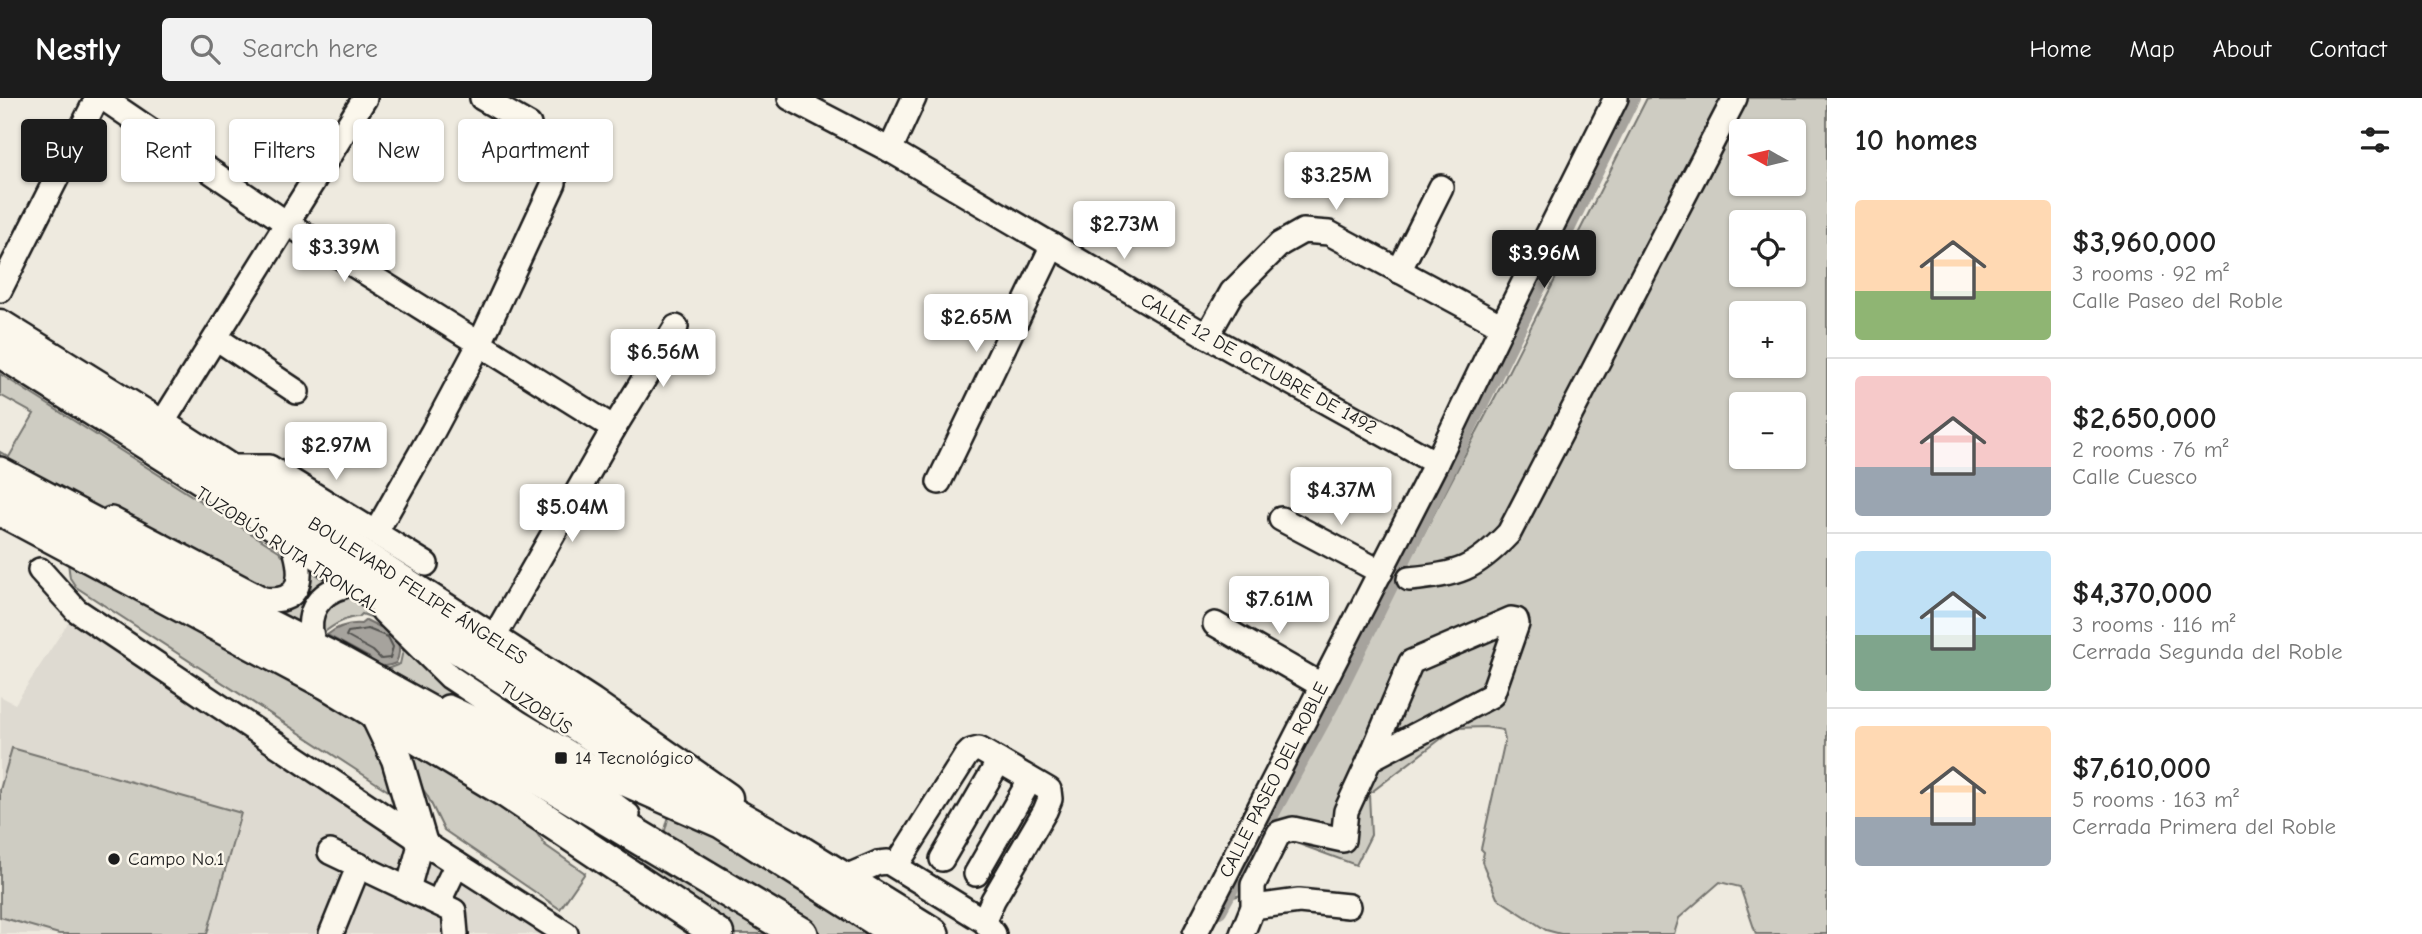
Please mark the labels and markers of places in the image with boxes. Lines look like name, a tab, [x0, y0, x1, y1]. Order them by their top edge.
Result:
pin: $3.25M	[1279, 152, 1393, 212]
pin: $2.73M	[1067, 202, 1181, 261]
pin: $3.39M	[287, 225, 401, 284]
pin: $3.96M	[1487, 230, 1601, 290]
pin: $2.65M	[919, 294, 1033, 354]
pin: $6.56M	[606, 330, 720, 389]
pin: $2.97M	[279, 422, 393, 482]
pin: $4.37M	[1284, 468, 1398, 527]
pin: $5.04M	[515, 484, 629, 544]
pin: $7.61M	[1222, 576, 1336, 636]
place label: 14 Tecnológico	[575, 747, 693, 769]
marker: 14 Tecnológico	[553, 750, 569, 766]
place label: Campo No.1	[128, 848, 224, 870]
marker: Campo No.1	[106, 851, 122, 867]

